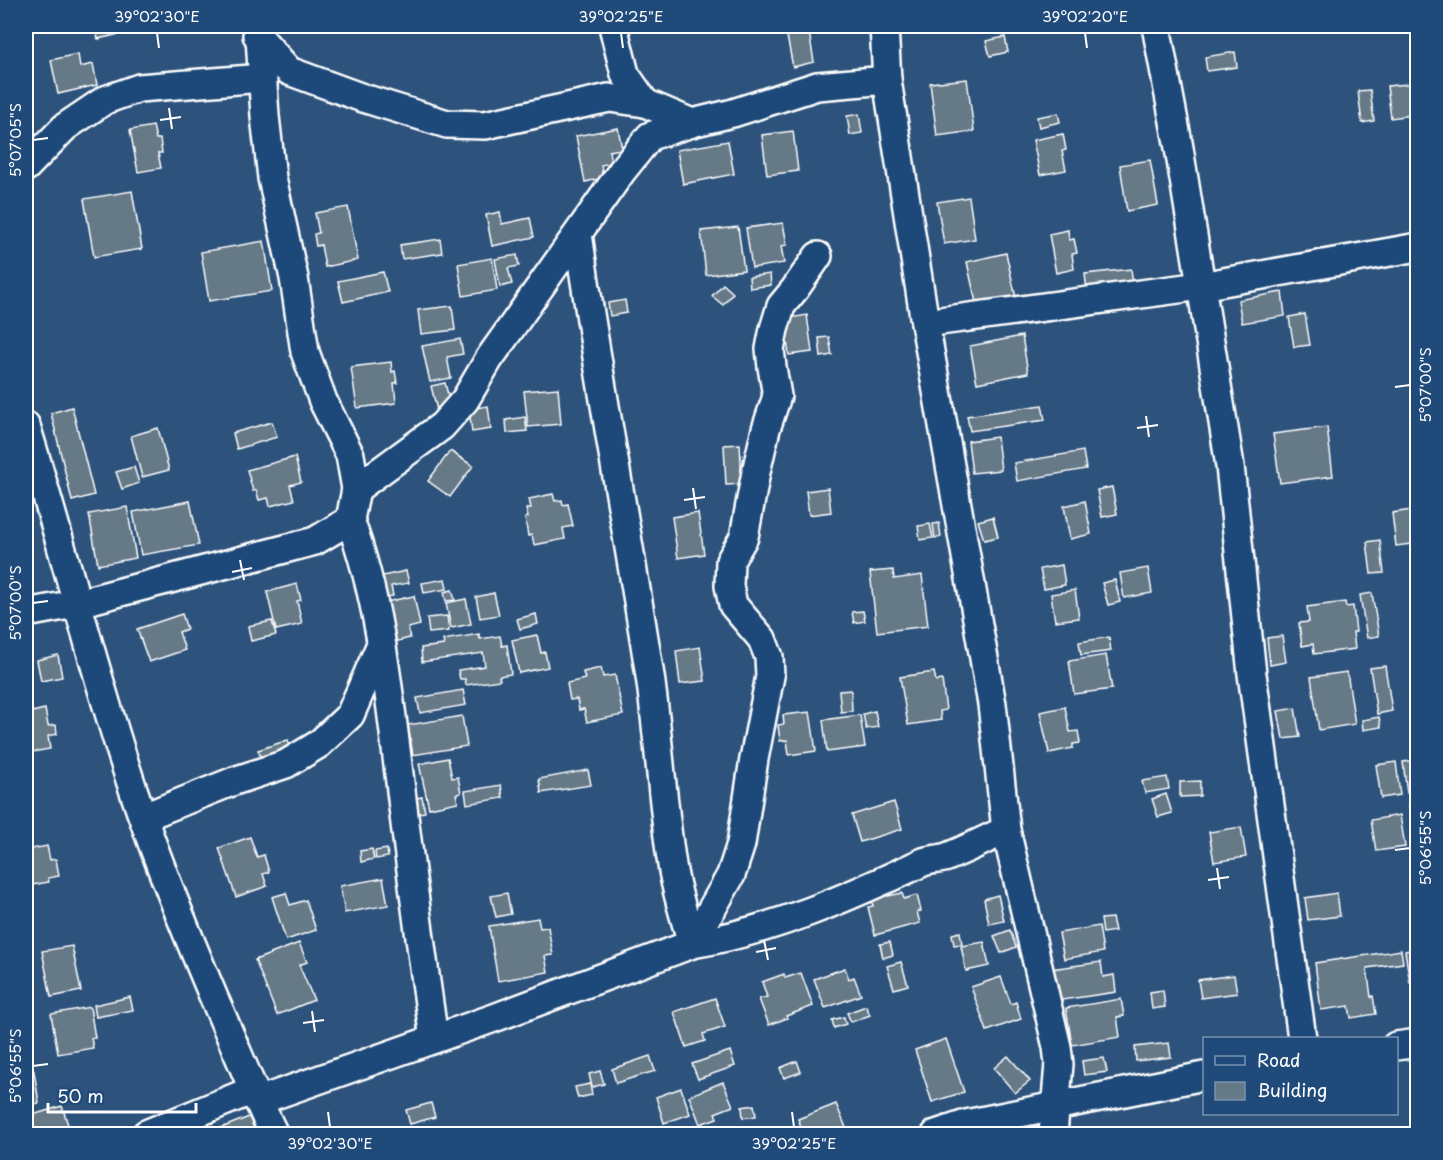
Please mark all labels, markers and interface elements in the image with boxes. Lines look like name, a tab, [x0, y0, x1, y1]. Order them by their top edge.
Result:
text: 39°02'30"E	[114, 4, 200, 27]
text: 39°02'25"E	[579, 4, 663, 27]
text: 39°02'20"E	[1042, 4, 1128, 27]
text: 5°07'05"S	[3, 103, 26, 177]
text: 5°07'00"S	[1413, 347, 1436, 423]
text: 5°07'00"S	[3, 565, 26, 641]
text: 5°06'55"S	[1413, 810, 1436, 886]
text: 5°06'55"S	[3, 1028, 26, 1104]
legend	[1203, 1037, 1398, 1115]
text: Road	[1257, 1046, 1301, 1073]
scale bar	[48, 1076, 196, 1114]
text: Building	[1257, 1076, 1327, 1103]
text: 50 m	[57, 1082, 104, 1109]
text: 39°02'30"E	[287, 1131, 373, 1154]
text: 39°02'25"E	[752, 1131, 836, 1154]

